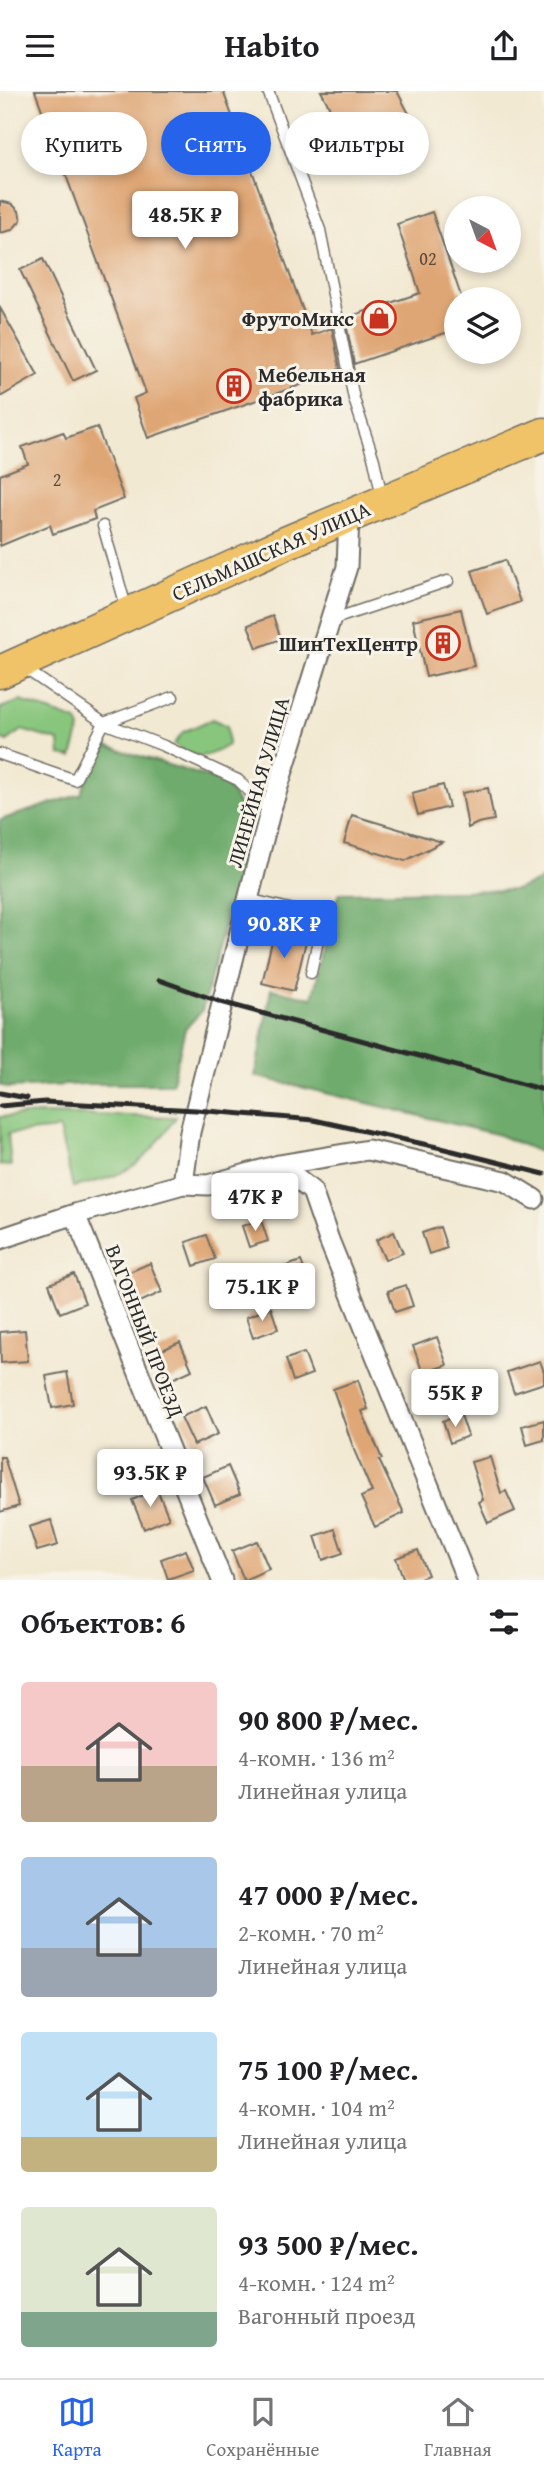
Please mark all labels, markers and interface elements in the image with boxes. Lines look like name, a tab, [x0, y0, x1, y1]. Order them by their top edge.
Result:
text: Habito	[224, 22, 320, 69]
icon: menu	[21, 27, 59, 65]
icon: share	[485, 27, 523, 65]
chip: Купить	[21, 112, 147, 175]
chip: Снять	[161, 112, 271, 175]
chip: Фильтры	[285, 112, 429, 175]
pin: 48.5K ₽	[120, 191, 250, 251]
north arrow	[444, 196, 522, 273]
map controls	[444, 196, 521, 364]
text: 48.5K ₽	[148, 197, 222, 230]
house number: 02	[419, 245, 437, 272]
button: layers	[444, 287, 521, 364]
shop icon: ФрутоМикс	[360, 299, 398, 337]
place label: ФрутоМикс	[242, 303, 354, 334]
place label: Мебельная фабрика	[258, 359, 366, 414]
building icon: Мебельная фабрика	[215, 367, 253, 405]
house number: 2	[53, 466, 61, 493]
street label: СЕЛЬМАШСКАЯ УЛИЦА	[167, 493, 375, 609]
building icon: ШинТехЦентр	[424, 624, 462, 662]
place label: ШинТехЦентр	[279, 628, 418, 659]
street label: ЛИНЕЙНАЯ УЛИЦА	[219, 693, 297, 871]
pin: 90.8K ₽	[219, 901, 349, 960]
text: 90.8K ₽	[247, 906, 321, 939]
pin: 47K ₽	[206, 1173, 304, 1233]
text: 47K ₽	[227, 1179, 283, 1212]
street label: ВАГОННЫЙ ПРОЕЗД	[98, 1240, 192, 1422]
pin: 75.1K ₽	[197, 1263, 327, 1323]
text: 75.1K ₽	[225, 1269, 299, 1302]
pin: 55K ₽	[406, 1369, 504, 1429]
text: 55K ₽	[427, 1375, 483, 1408]
pin: 93.5K ₽	[85, 1449, 215, 1509]
text: 93.5K ₽	[113, 1455, 187, 1488]
text: Объектов: 6	[21, 1600, 185, 1644]
icon: filters	[485, 1603, 523, 1641]
text: 90 800 ₽/мес.	[238, 1697, 419, 1741]
icon: home	[77, 1710, 161, 1794]
text: 4-комн. · 136 m²	[238, 1741, 395, 1774]
text: Линейная улица	[238, 1774, 407, 1807]
text: 47 000 ₽/мес.	[238, 1872, 419, 1916]
icon: home	[77, 1885, 161, 1969]
text: 2-комн. · 70 m²	[238, 1916, 384, 1949]
text: Линейная улица	[238, 1949, 407, 1982]
text: 75 100 ₽/мес.	[238, 2047, 419, 2091]
icon: home	[77, 2060, 161, 2144]
text: 4-комн. · 104 m²	[238, 2091, 395, 2124]
text: Линейная улица	[238, 2124, 407, 2157]
text: 93 500 ₽/мес.	[238, 2222, 419, 2266]
icon: home	[77, 2235, 161, 2319]
text: 4-комн. · 124 m²	[238, 2266, 395, 2299]
text: Вагонный проезд	[238, 2299, 415, 2332]
tab: Карта	[52, 2393, 102, 2463]
tab: Сохранённые	[206, 2393, 319, 2463]
tab: Главная	[424, 2393, 492, 2463]

